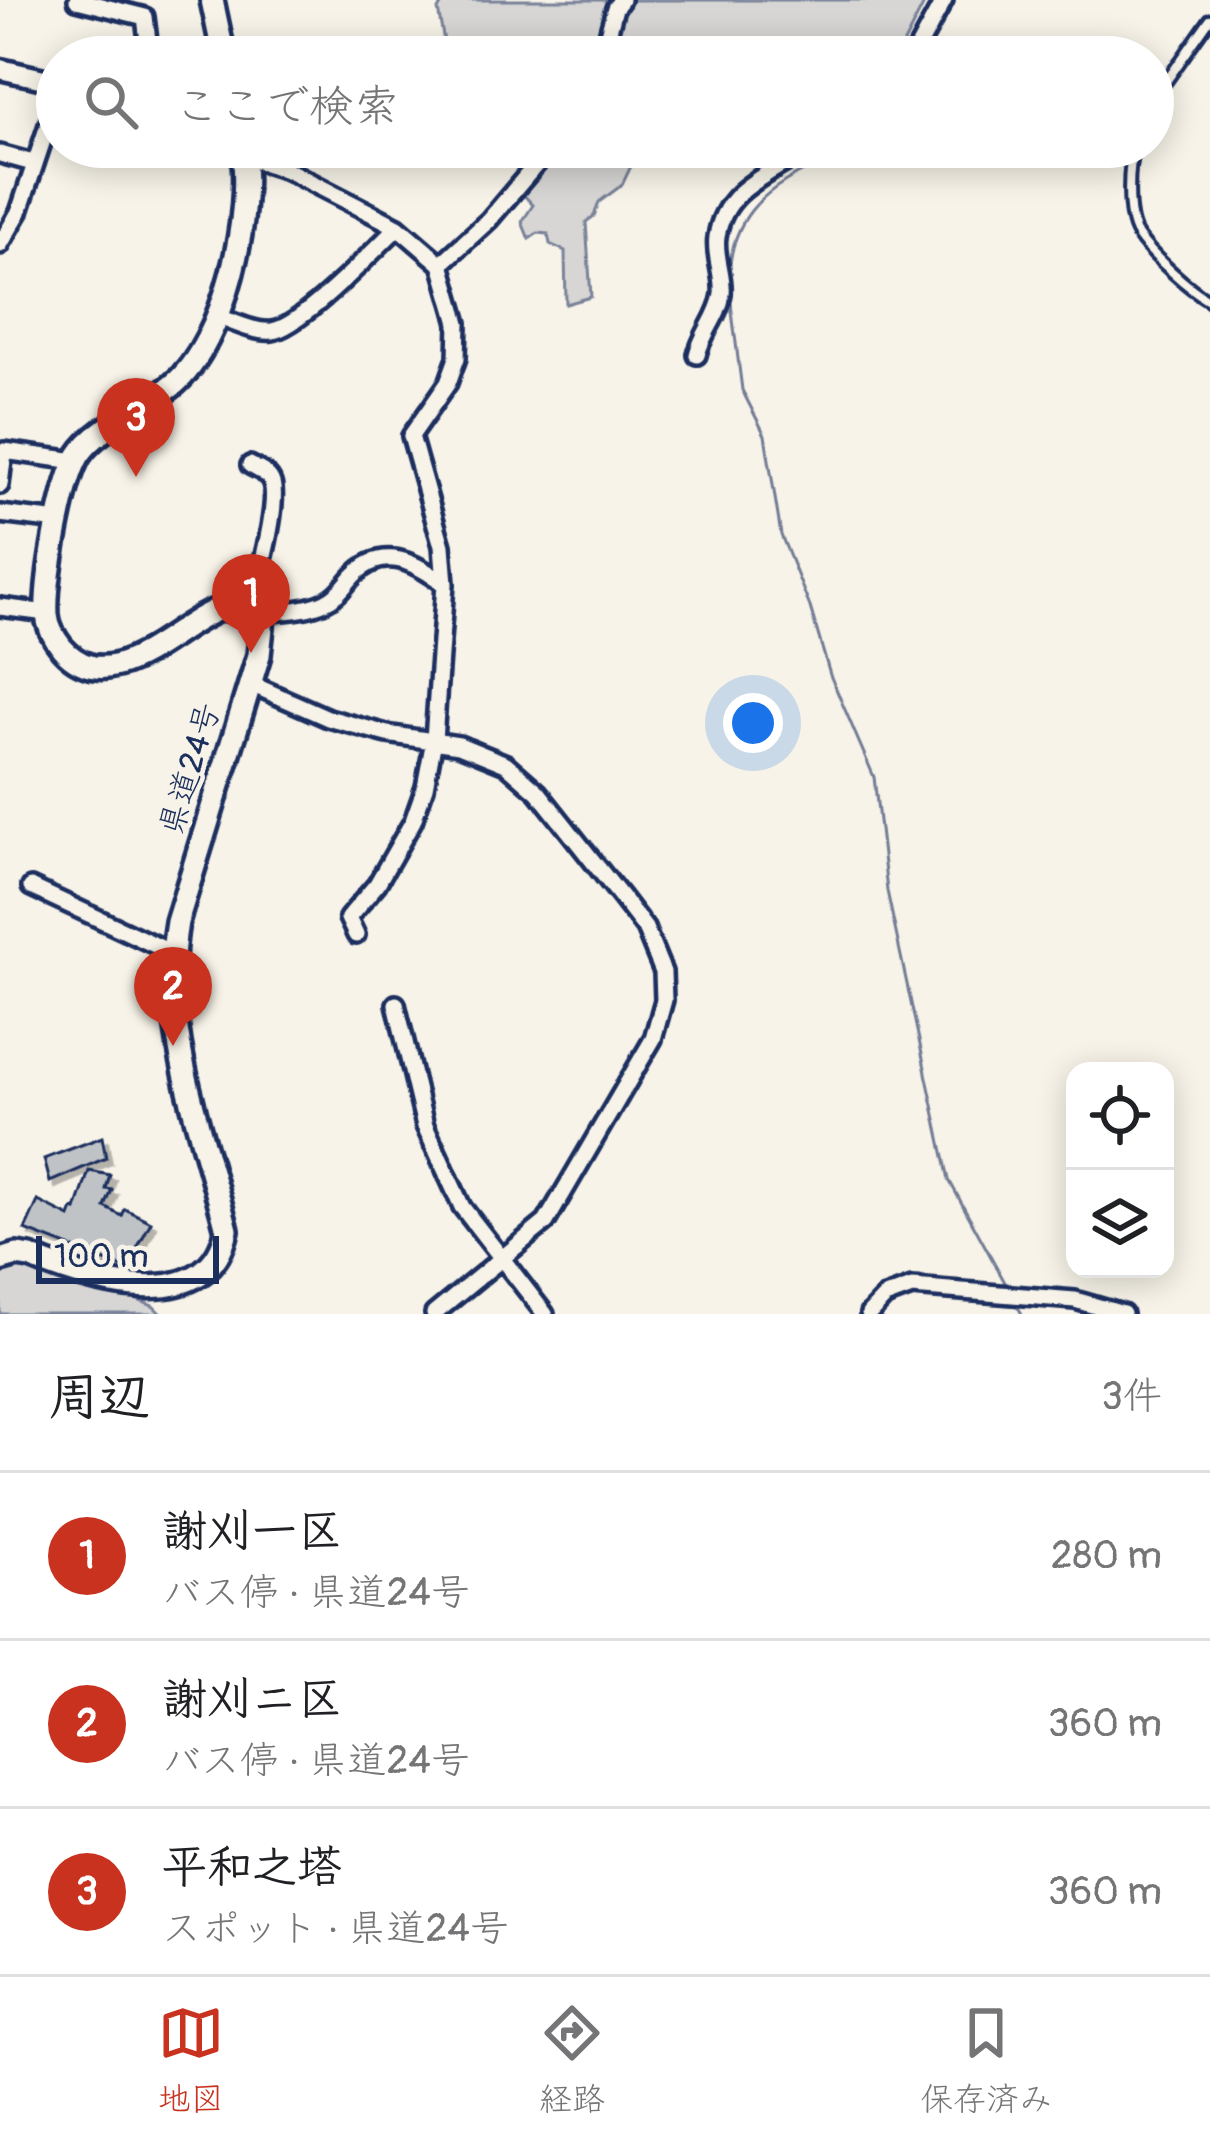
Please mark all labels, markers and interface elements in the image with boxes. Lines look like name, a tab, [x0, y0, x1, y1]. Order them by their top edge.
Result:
search box	[36, 36, 1174, 168]
icon: search	[78, 69, 144, 135]
text: ここで検索	[174, 79, 399, 135]
pin: 3	[97, 378, 175, 477]
pin: 1	[212, 554, 290, 653]
your location	[723, 693, 783, 753]
street label: 県道24号	[150, 698, 230, 840]
pin: 2	[134, 947, 212, 1046]
map controls	[1066, 1062, 1174, 1278]
button: locate	[1066, 1062, 1174, 1170]
button: layers	[1066, 1170, 1174, 1278]
scale bar	[36, 1230, 219, 1283]
text: 100 m	[54, 1236, 148, 1277]
text: 周辺	[48, 1366, 150, 1430]
text: 3件	[1101, 1372, 1162, 1421]
text: 謝刈一区	[162, 1504, 342, 1560]
text: 1	[79, 1531, 95, 1580]
text: 280 m	[1051, 1531, 1162, 1580]
text: バス停 · 県道24号	[162, 1568, 470, 1617]
text: 謝刈ニ区	[162, 1672, 342, 1728]
text: 2	[76, 1699, 98, 1748]
text: 360 m	[1048, 1699, 1162, 1748]
text: バス停 · 県道24号	[162, 1736, 470, 1785]
text: 平和之塔	[162, 1840, 342, 1896]
text: 3	[76, 1867, 98, 1916]
text: 360 m	[1048, 1867, 1162, 1916]
text: スポット · 県道24号	[162, 1904, 509, 1953]
tab: 地図	[158, 2000, 224, 2120]
tab: 経路	[539, 2000, 605, 2120]
tab: 保存済み	[920, 2000, 1052, 2120]

